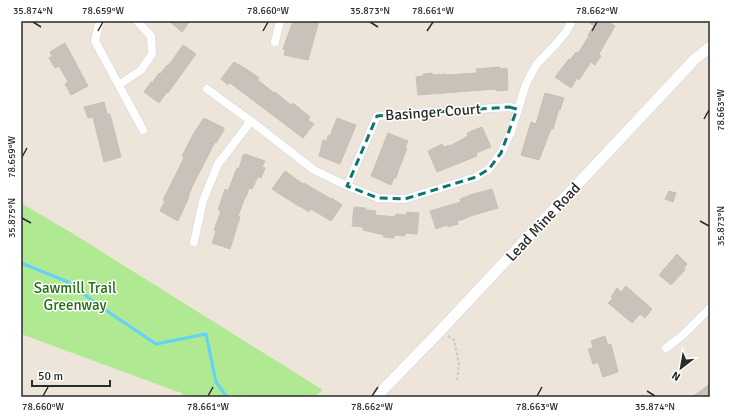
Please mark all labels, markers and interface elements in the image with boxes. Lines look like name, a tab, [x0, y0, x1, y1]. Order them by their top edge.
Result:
text: 35.874°N	[13, 5, 53, 17]
text: 78.659°W	[82, 5, 124, 17]
text: 78.660°W	[247, 5, 289, 17]
text: 35.873°N	[350, 5, 390, 17]
text: 78.661°W	[412, 5, 454, 17]
text: 78.662°W	[576, 5, 618, 17]
text: 78.663°W	[715, 89, 727, 131]
street label: Basinger Court	[385, 100, 481, 124]
text: 78.659°W	[6, 136, 18, 178]
street label: Lead Mine Road	[502, 179, 584, 265]
text: 35.875°N	[6, 198, 18, 238]
text: 35.873°N	[715, 206, 727, 246]
park label: Sawmill Trail Greenway	[34, 279, 116, 314]
north arrow	[661, 348, 701, 388]
scale bar	[32, 362, 110, 388]
text: 50 m	[38, 369, 63, 384]
text: N	[669, 369, 683, 384]
text: 78.660°W	[22, 401, 64, 413]
text: 78.661°W	[187, 401, 229, 413]
text: 78.662°W	[351, 401, 393, 413]
text: 78.663°W	[516, 401, 558, 413]
text: 35.874°N	[635, 401, 675, 413]

